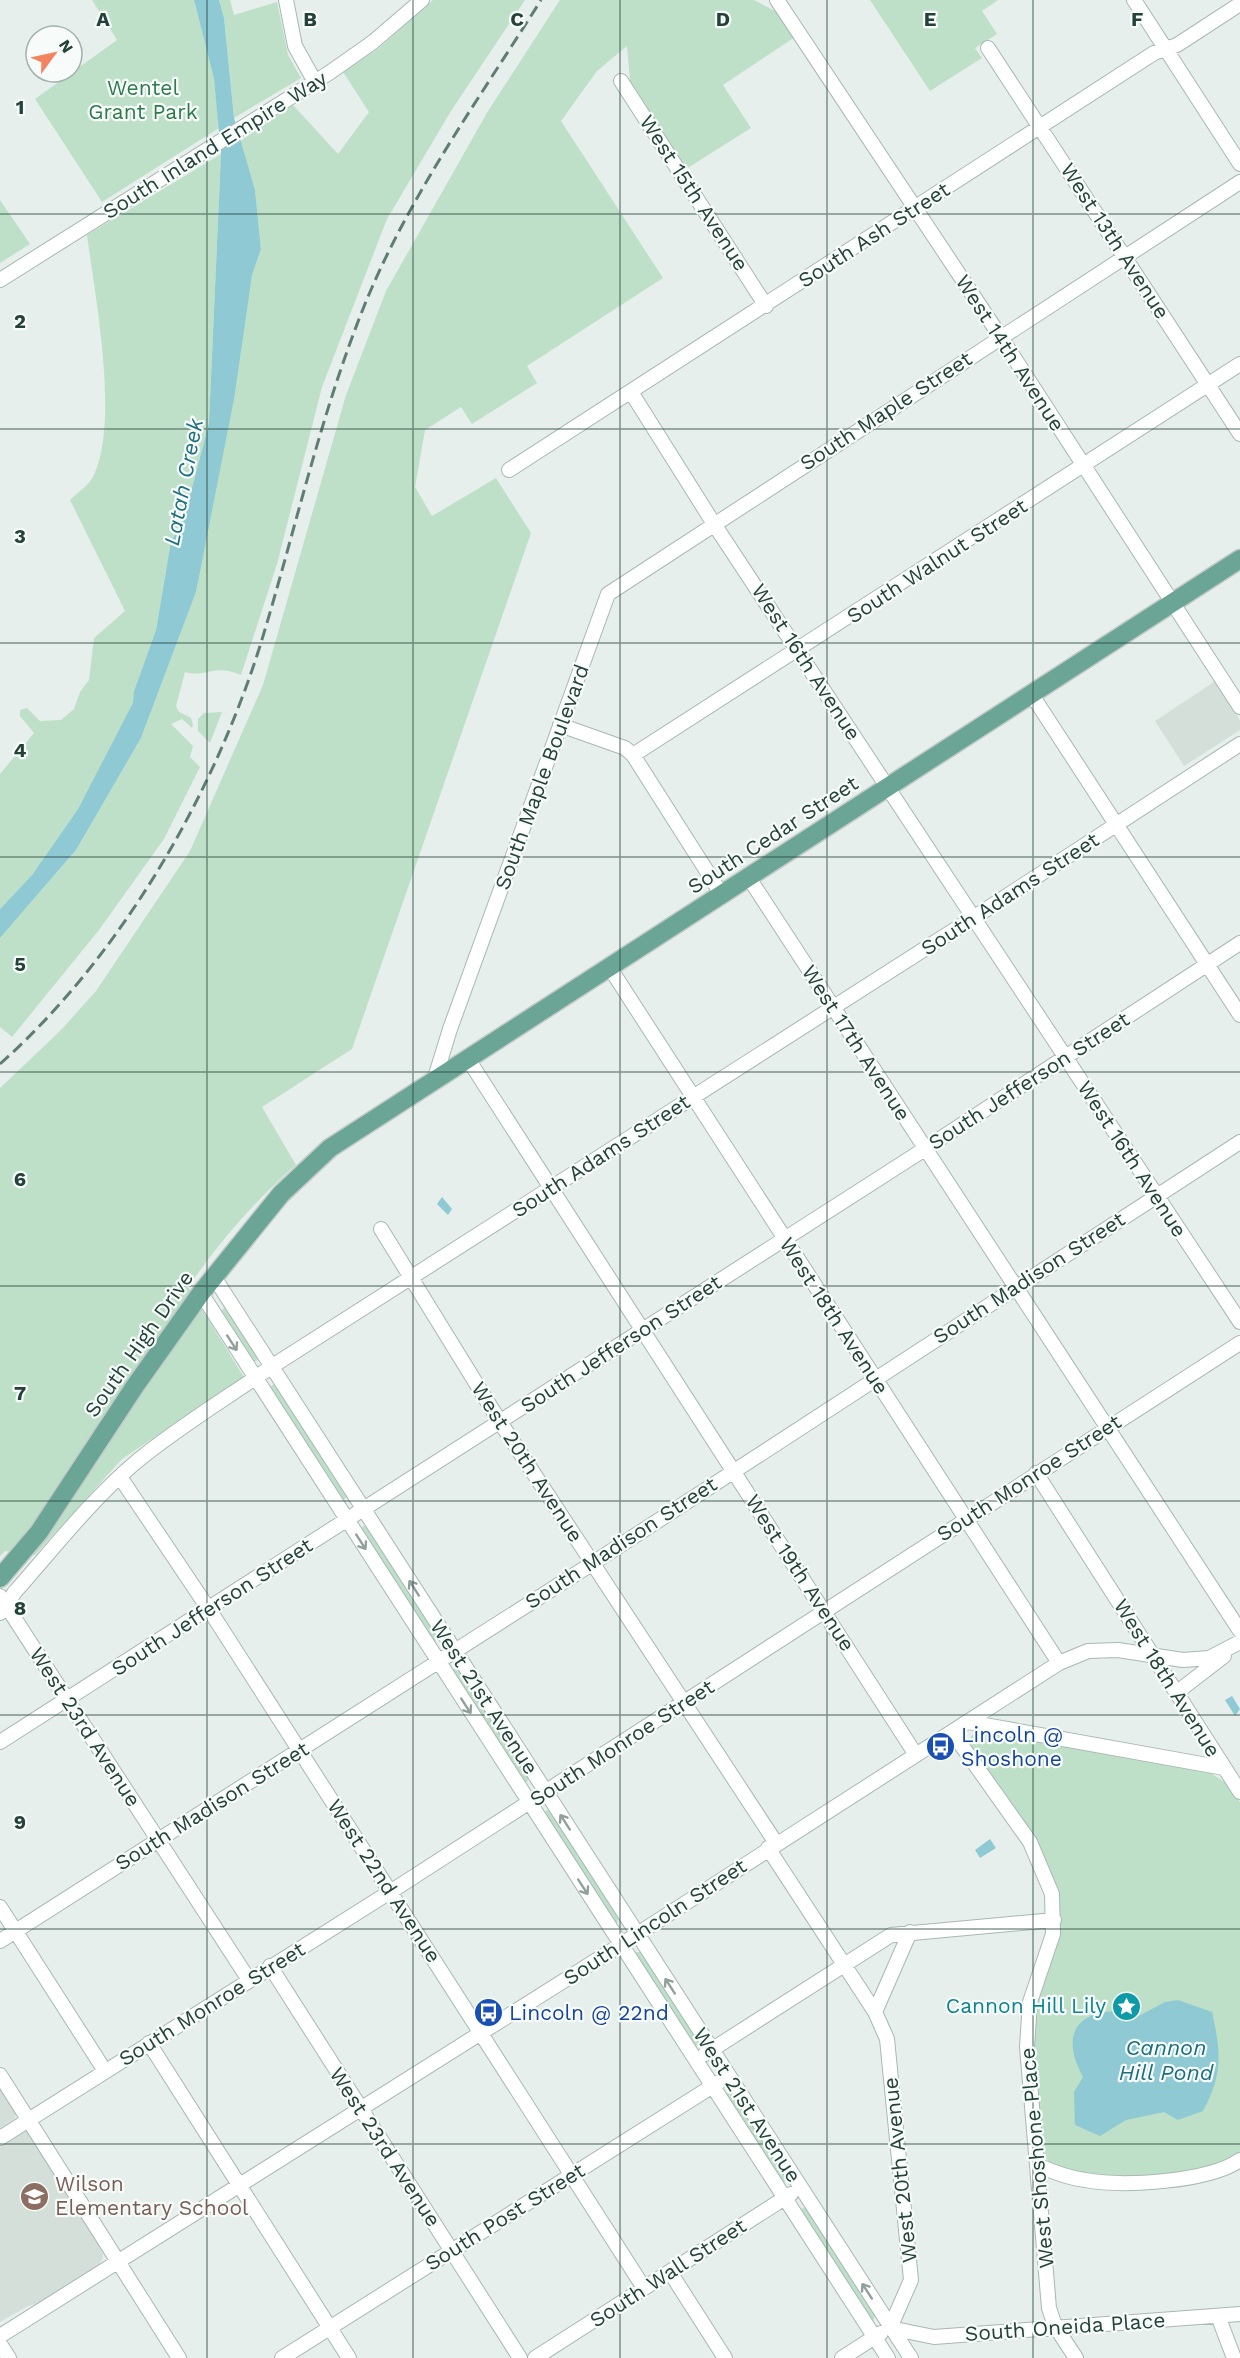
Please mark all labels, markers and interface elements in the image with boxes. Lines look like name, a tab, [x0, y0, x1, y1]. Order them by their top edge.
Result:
text: A	[96, 7, 110, 31]
text: B	[303, 7, 317, 31]
text: C	[510, 7, 524, 31]
text: D	[716, 7, 730, 31]
text: E	[924, 7, 936, 31]
text: F	[1131, 7, 1143, 31]
north arrow	[24, 24, 84, 84]
text: N	[55, 36, 77, 56]
street label: South Inland Empire Way	[98, 65, 331, 224]
park label: Wentel Grant Park	[88, 75, 198, 124]
text: 1	[16, 95, 24, 119]
street label: West 15th Avenue	[635, 110, 754, 275]
street label: West 13th Avenue	[1056, 158, 1175, 323]
street label: South Ash Street	[793, 176, 954, 293]
street label: West 14th Avenue	[950, 270, 1070, 436]
text: 2	[14, 309, 26, 333]
street label: South Maple Street	[795, 346, 976, 475]
water label: Latah Creek	[159, 415, 208, 548]
street label: South Walnut Street	[842, 493, 1032, 628]
text: 3	[14, 524, 26, 548]
street label: West 16th Avenue	[746, 579, 866, 745]
street label: South Maple Boulevard	[489, 661, 594, 893]
text: 4	[14, 738, 27, 762]
street label: South Cedar Street	[683, 770, 863, 899]
street label: South Adams Street	[916, 827, 1104, 961]
text: 5	[14, 952, 26, 976]
street label: West 17th Avenue	[797, 960, 916, 1125]
street label: South Jefferson Street	[924, 1006, 1134, 1155]
street label: West 16th Avenue	[1072, 1076, 1192, 1242]
street label: South Adams Street	[507, 1089, 695, 1223]
text: 6	[14, 1167, 26, 1191]
street label: South Madison Street	[928, 1206, 1129, 1349]
street label: West 18th Avenue	[774, 1233, 894, 1399]
street label: South High Drive	[79, 1266, 198, 1422]
street label: South Jefferson Street	[516, 1269, 726, 1418]
one-way arrow	[226, 1334, 238, 1350]
street label: West 20th Avenue	[466, 1377, 589, 1547]
text: 7	[14, 1381, 26, 1405]
street label: South Monroe Street	[932, 1409, 1126, 1547]
street label: South Madison Street	[520, 1471, 721, 1614]
street label: West 19th Avenue	[740, 1490, 860, 1656]
street label: South Jefferson Street	[107, 1532, 317, 1681]
one-way arrow	[355, 1533, 367, 1550]
one-way arrow	[407, 1580, 419, 1597]
street label: West 18th Avenue	[1109, 1594, 1226, 1761]
text: 8	[14, 1596, 26, 1620]
street label: West 21st Avenue	[425, 1615, 544, 1779]
street label: West 23rd Avenue	[25, 1642, 146, 1811]
street label: South Monroe Street	[525, 1674, 719, 1812]
one-way arrow	[460, 1697, 472, 1714]
place label: Lincoln @ Shoshone	[961, 1722, 1063, 1771]
bus stop icon: Lincoln @ Shoshone	[924, 1731, 956, 1763]
street label: South Madison Street	[110, 1736, 313, 1875]
street label: West 22nd Avenue	[322, 1794, 447, 1967]
text: 9	[14, 1810, 26, 1834]
one-way arrow	[558, 1814, 571, 1831]
street label: South Lincoln Street	[558, 1853, 751, 1990]
one-way arrow	[577, 1878, 589, 1895]
street label: South Monroe Street	[114, 1936, 310, 2071]
one-way arrow	[664, 1979, 676, 1995]
place icon: Cannon Hill Lily	[1111, 1990, 1143, 2022]
place label: Cannon Hill Lily	[946, 1993, 1106, 2018]
bus stop icon: Lincoln @ 22nd	[472, 1997, 504, 2029]
place label: Lincoln @ 22nd	[509, 2000, 669, 2025]
street label: West 21st Avenue	[688, 2023, 807, 2187]
water label: Cannon Hill Pond	[1119, 2035, 1215, 2085]
street label: West Shoshone Place	[1014, 2047, 1059, 2270]
street label: West 23rd Avenue	[325, 2062, 446, 2231]
street label: West 20th Avenue	[877, 2076, 922, 2264]
street label: South Post Street	[420, 2157, 589, 2276]
place label: Wilson Elementary School	[55, 2171, 249, 2220]
school or university icon: Wilson Elementary School	[18, 2180, 50, 2212]
street label: South Wall Street	[585, 2213, 751, 2332]
one-way arrow	[861, 2284, 873, 2300]
street label: South Oneida Place	[964, 2307, 1166, 2346]

